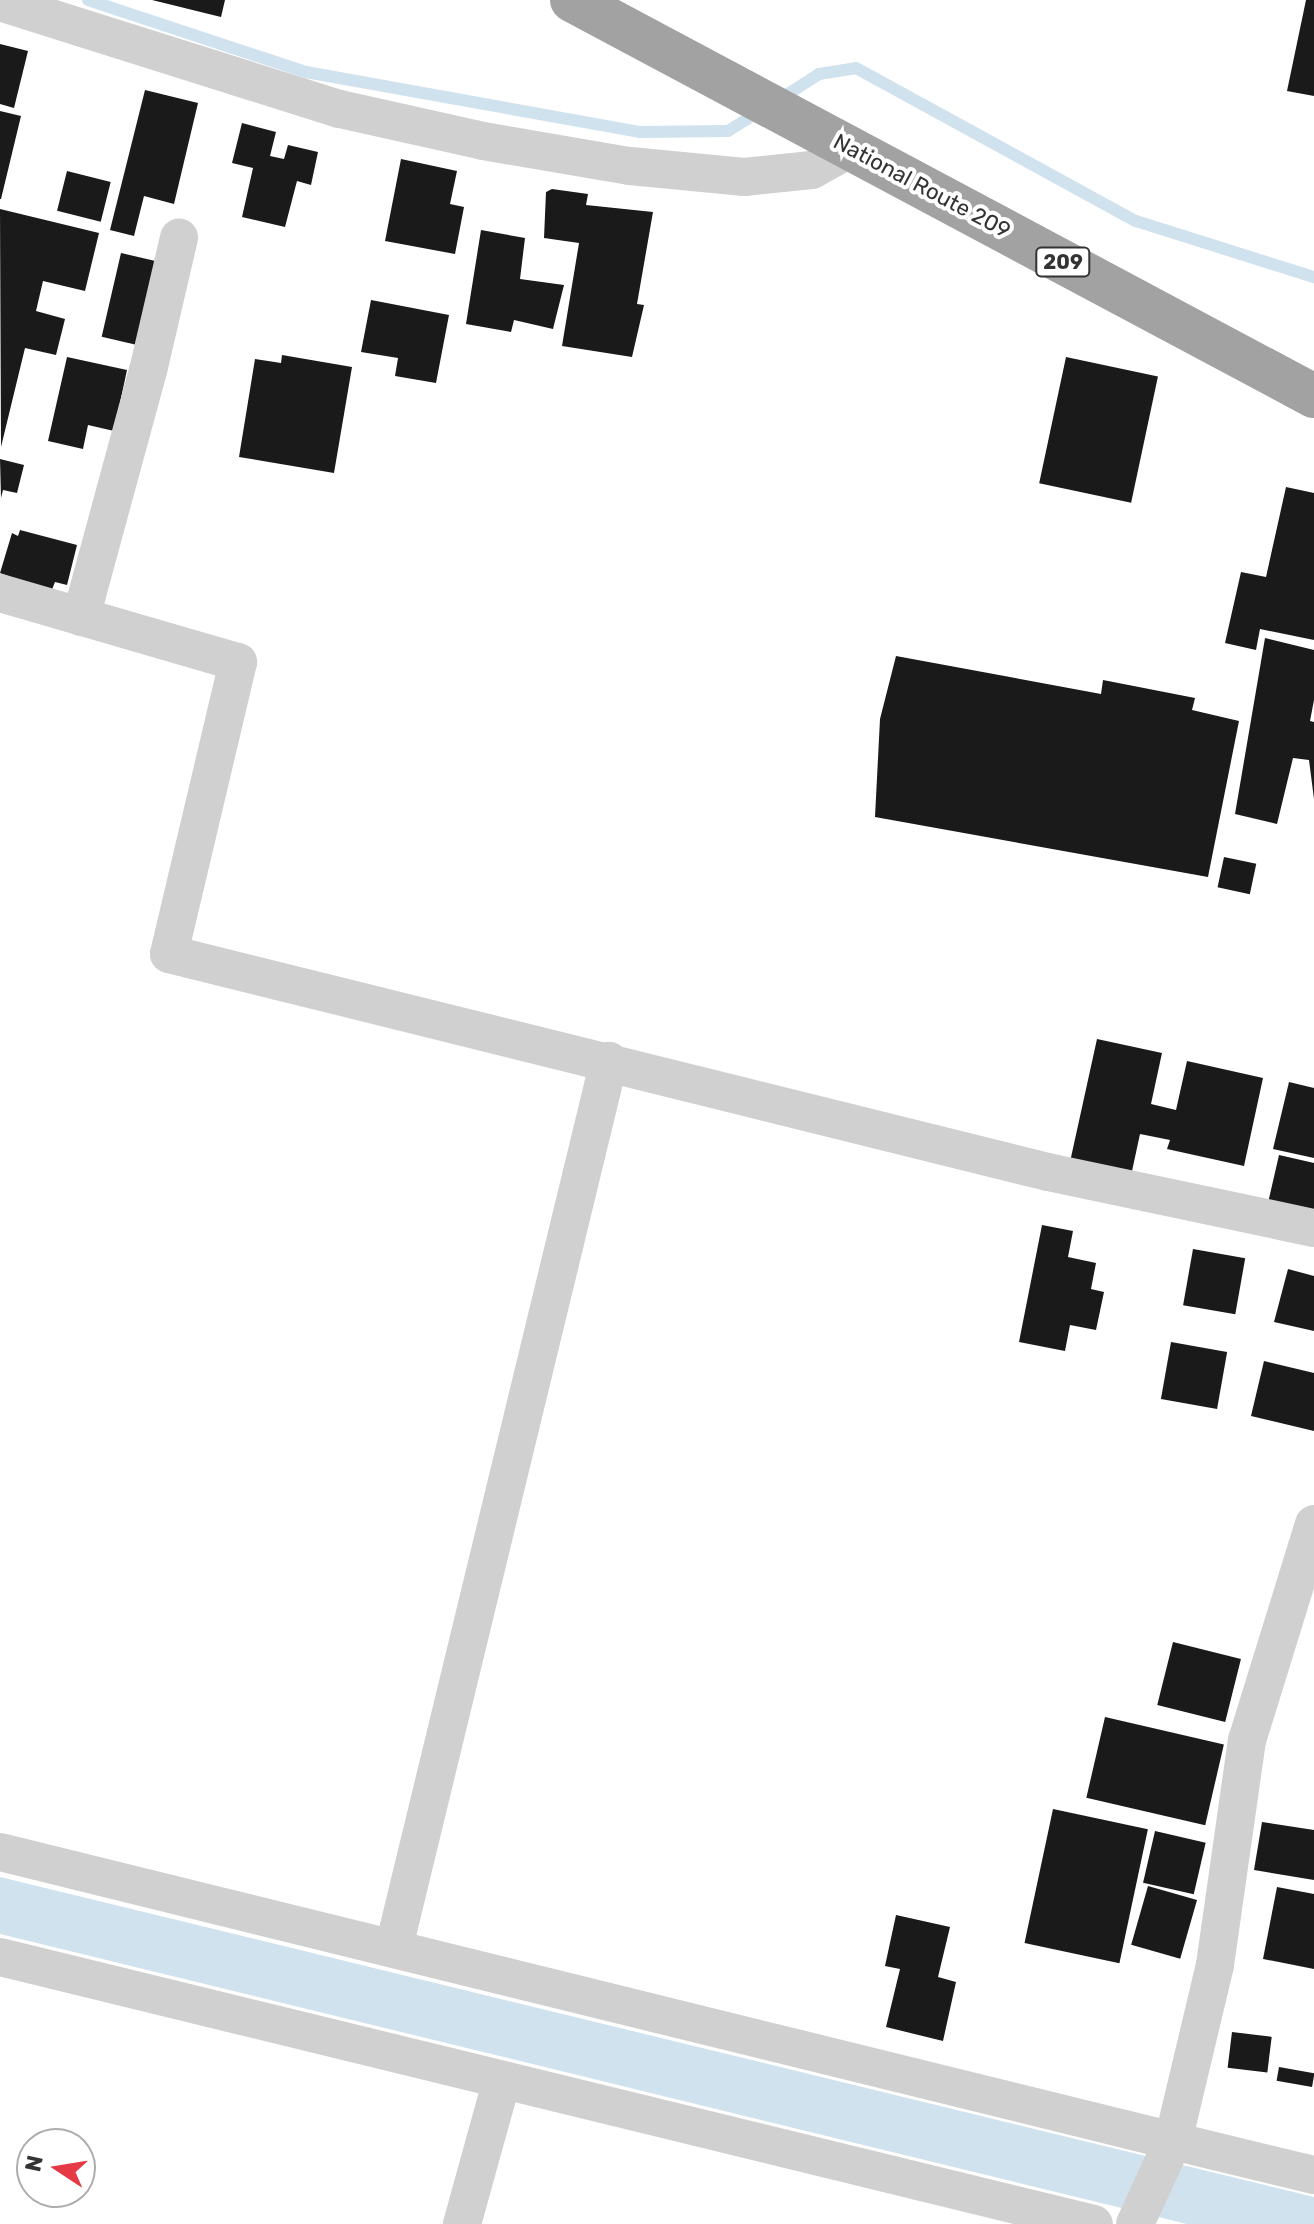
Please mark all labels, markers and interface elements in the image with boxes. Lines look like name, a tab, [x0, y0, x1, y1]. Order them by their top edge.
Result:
street label: National Route 209	[829, 128, 1015, 244]
road number: 209	[1035, 246, 1091, 278]
north arrow	[16, 2128, 96, 2208]
text: N	[19, 2153, 49, 2174]

